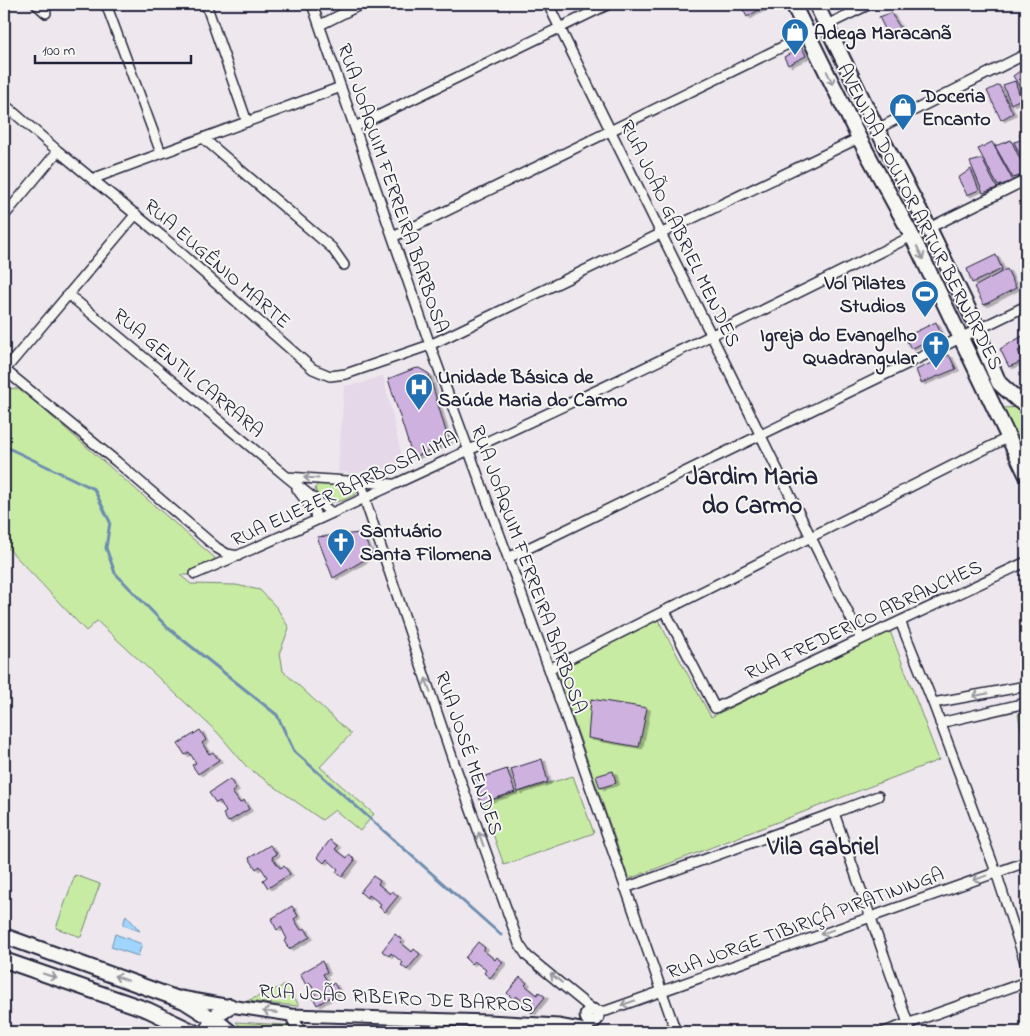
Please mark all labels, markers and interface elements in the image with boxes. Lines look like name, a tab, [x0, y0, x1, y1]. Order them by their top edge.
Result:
shop icon: Adega Maracanã	[780, 17, 810, 56]
place label: Adega Maracanã	[814, 20, 952, 50]
scale bar	[35, 32, 191, 64]
text: 100 m	[42, 40, 75, 62]
street label: RUA JOAQUIM FERREIRA BARBOSA	[328, 40, 455, 338]
street label: AVENIDA DOUTOR ARTUR BERNARDES	[829, 59, 1009, 376]
one-way arrow	[825, 70, 835, 85]
place label: Doceria Encanto	[921, 83, 991, 135]
shop icon: Doceria Encanto	[888, 92, 918, 131]
street label: RUA JOÃO GABRIEL MENDES	[611, 116, 747, 353]
street label: RUA EUGÊNIO MARTE	[137, 193, 296, 337]
one-way arrow	[915, 246, 925, 261]
place label: Vol Pilates Studios	[823, 270, 906, 322]
sports icon: Vol Pilates Studios	[910, 279, 940, 318]
street label: RUA GENTIL CARRARA	[106, 302, 269, 446]
place label: Igreja do Evangelho Quadrangular	[760, 322, 918, 375]
church icon: Igreja do Evangelho Quadrangular	[921, 330, 951, 369]
place label: Unidade Básica de Saúde Maria do Carmo	[438, 364, 627, 416]
hospital icon: Unidade Básica de Saúde Maria do Carmo	[404, 372, 434, 411]
street label: RUA JOAQUIM FERREIRA BARBOSA	[462, 422, 593, 718]
street label: RUA ELIEZER BARBOSA LIMA	[227, 425, 463, 556]
district label: Jardim Maria do Carmo	[686, 460, 818, 525]
one-way arrow	[303, 474, 319, 483]
place label: Santuário Santa Filomena	[360, 518, 492, 570]
church icon: Santuário Santa Filomena	[326, 527, 356, 566]
street label: RUA FREDERICO ABRANCHES	[741, 553, 987, 689]
street label: RUA JOSÉ MENDES	[426, 668, 509, 840]
one-way arrow	[423, 678, 432, 694]
one-way arrow	[972, 690, 988, 700]
district label: Vila Gabriel	[766, 830, 879, 866]
one-way arrow	[476, 831, 486, 847]
street label: RUA JORGE TIBIRIÇÁ PIRATININGA	[663, 861, 949, 988]
one-way arrow	[973, 874, 989, 883]
one-way arrow	[820, 928, 835, 937]
one-way arrow	[42, 972, 57, 981]
one-way arrow	[114, 973, 129, 982]
one-way arrow	[550, 973, 563, 984]
street label: RUA JOÃO RIBEIRO DE BARROS	[258, 978, 534, 1021]
one-way arrow	[621, 999, 637, 1008]
one-way arrow	[262, 1007, 278, 1017]

